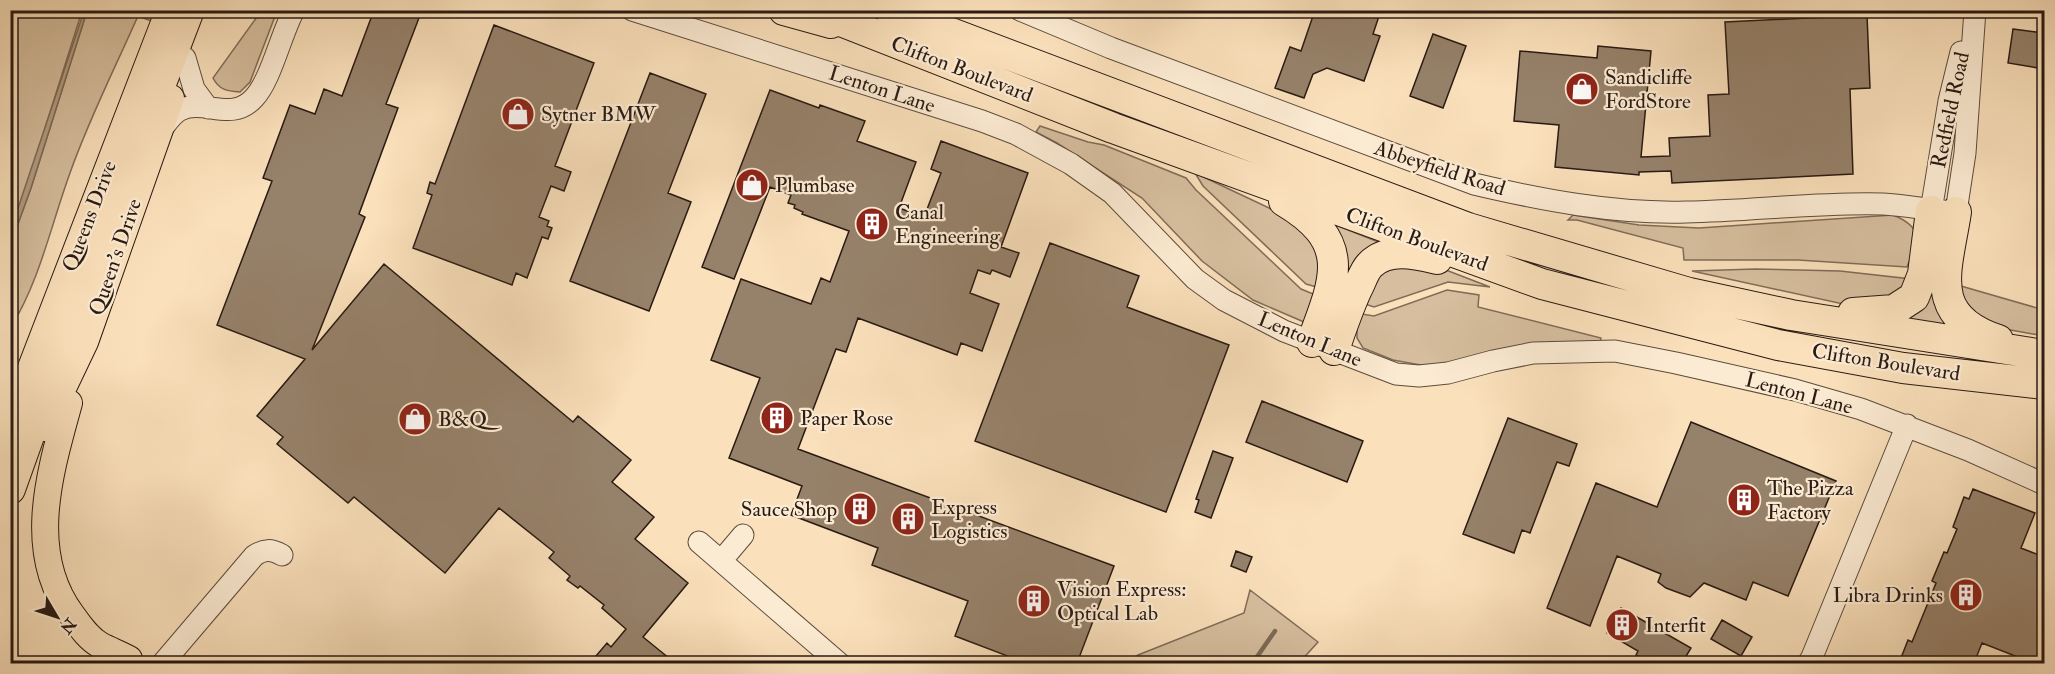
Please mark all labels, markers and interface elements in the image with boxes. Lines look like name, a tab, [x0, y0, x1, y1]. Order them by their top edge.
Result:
street label: Clifton Boulevard	[887, 30, 1037, 109]
street label: Redfield Road	[1925, 49, 1976, 171]
street label: Lenton Lane	[825, 60, 939, 119]
place label: Sandicliffe FordStore	[1605, 64, 1692, 115]
shop icon: Sandicliffe FordStore	[1564, 71, 1600, 107]
shop icon: Sytner BMW	[500, 96, 536, 132]
place label: Sytner BMW	[541, 101, 657, 128]
street label: Abbeyfield Road	[1370, 134, 1509, 203]
street label: Queens Drive	[56, 157, 123, 275]
shop icon: Plumbase	[734, 167, 770, 203]
place label: Plumbase	[775, 172, 855, 199]
street label: Queen's Drive	[83, 195, 148, 319]
place label: Canal Engineering	[895, 199, 1001, 250]
street label: Clifton Boulevard	[1342, 201, 1492, 278]
building icon: Canal Engineering	[854, 206, 890, 242]
street label: Lenton Lane	[1254, 305, 1366, 374]
street label: Clifton Boulevard	[1810, 337, 1963, 388]
street label: Lenton Lane	[1742, 366, 1856, 421]
building icon: Paper Rose	[759, 400, 795, 436]
shop icon: B&Q	[397, 401, 433, 437]
place label: Paper Rose	[800, 405, 893, 432]
place label: B&Q	[438, 406, 500, 433]
place label: The Pizza Factory	[1767, 475, 1854, 526]
building icon: The Pizza Factory	[1726, 482, 1762, 518]
building icon: Sauce Shop	[842, 491, 878, 527]
place label: Express Logistics	[931, 494, 1008, 545]
place label: Sauce Shop	[741, 496, 837, 523]
building icon: Express Logistics	[890, 501, 926, 537]
place label: Vision Express: Optical Lab	[1057, 576, 1187, 627]
building icon: Libra Drinks	[1948, 577, 1984, 613]
place label: Libra Drinks	[1833, 582, 1943, 609]
building icon: Vision Express: Optical Lab	[1016, 583, 1052, 619]
north arrow	[27, 587, 87, 647]
building icon: Interfit	[1604, 607, 1640, 643]
place label: Interfit	[1645, 612, 1706, 639]
text: N	[55, 613, 81, 638]

